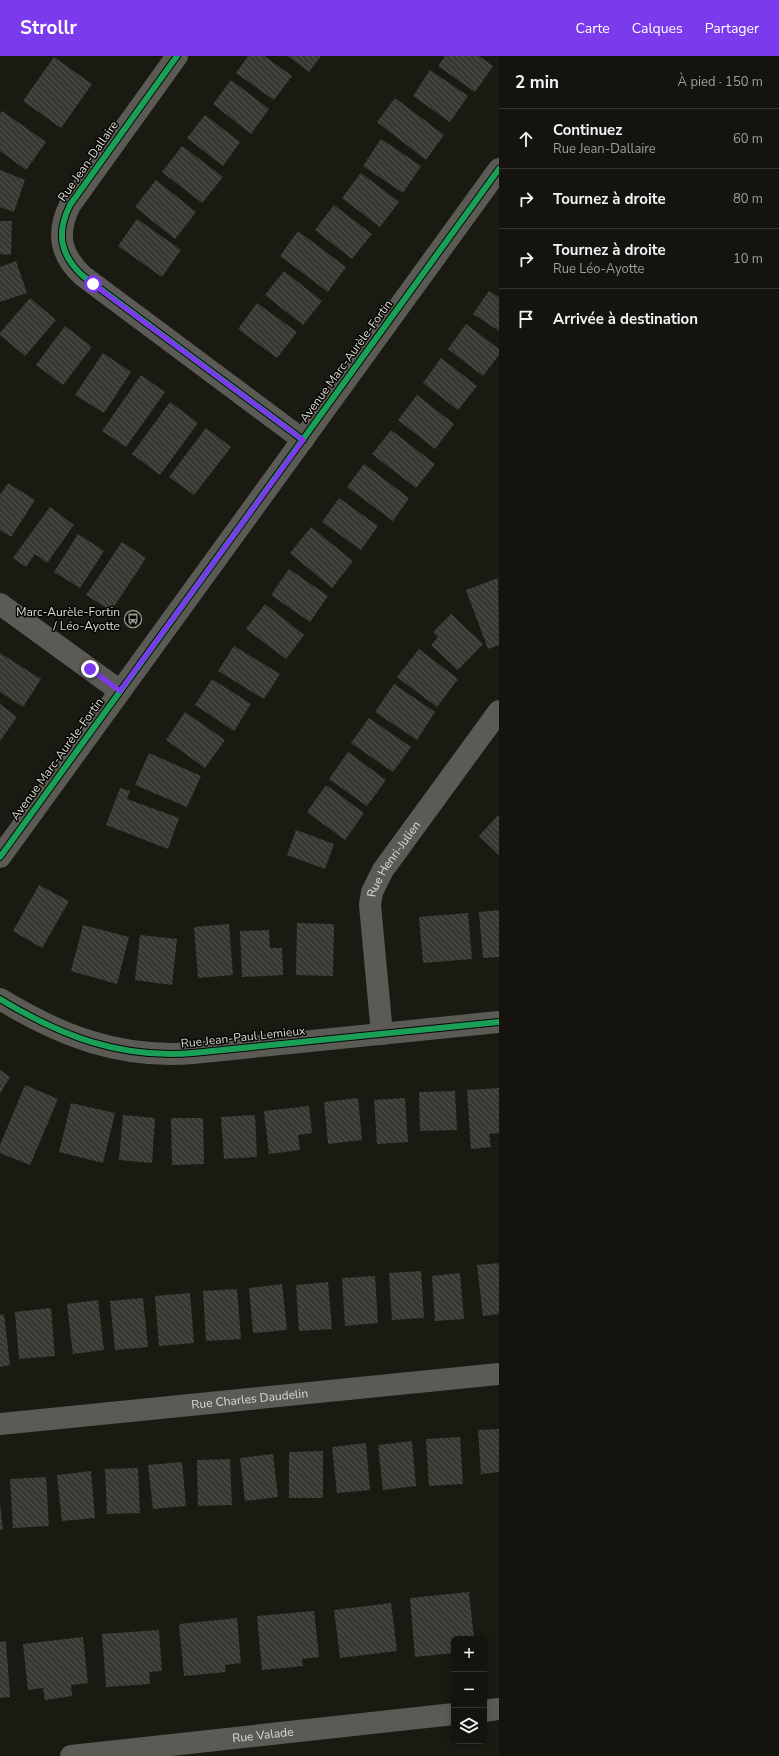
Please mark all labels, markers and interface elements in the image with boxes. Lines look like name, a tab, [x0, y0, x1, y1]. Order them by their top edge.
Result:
text: Strollr	[20, 15, 77, 41]
text: Carte	[576, 19, 610, 38]
text: Calques	[632, 19, 683, 38]
text: Partager	[705, 19, 759, 38]
text: 2 min	[515, 71, 559, 94]
text: À pied · 150 m	[678, 73, 763, 91]
street label: Rue Jean-Dallaire	[54, 118, 122, 204]
text: Continuez	[553, 120, 622, 140]
icon: ahead	[515, 128, 537, 150]
text: 60 m	[733, 130, 763, 148]
text: Rue Jean-Dallaire	[553, 140, 656, 158]
icon: right	[515, 188, 537, 210]
text: Tournez à droite	[553, 189, 666, 209]
text: 80 m	[733, 190, 763, 208]
text: Tournez à droite	[553, 240, 666, 260]
icon: right	[515, 248, 537, 270]
text: 10 m	[733, 250, 763, 268]
text: Rue Léo-Ayotte	[553, 260, 645, 278]
route start	[84, 275, 102, 293]
street label: Avenue Marc-Aurèle-Fortin	[296, 297, 396, 425]
icon: arrive	[515, 308, 537, 330]
text: Arrivée à destination	[553, 309, 698, 329]
place label: Marc-Aurèle-Fortin / Léo-Ayotte	[16, 604, 120, 634]
bus stop icon: Marc-Aurèle-Fortin / Léo-Ayotte	[123, 609, 143, 629]
route end	[81, 660, 99, 678]
street label: Avenue Marc-Aurèle-Fortin	[7, 695, 107, 823]
street label: Rue Henri-Julien	[363, 818, 424, 898]
street label: Rue Jean-Paul Lemieux	[180, 1022, 307, 1051]
street label: Rue Charles Daudelin	[191, 1385, 309, 1413]
map controls	[451, 1636, 487, 1744]
button: +	[451, 1636, 487, 1672]
button: −	[451, 1672, 487, 1708]
button: layers	[451, 1708, 487, 1744]
street label: Rue Valade	[231, 1724, 294, 1746]

